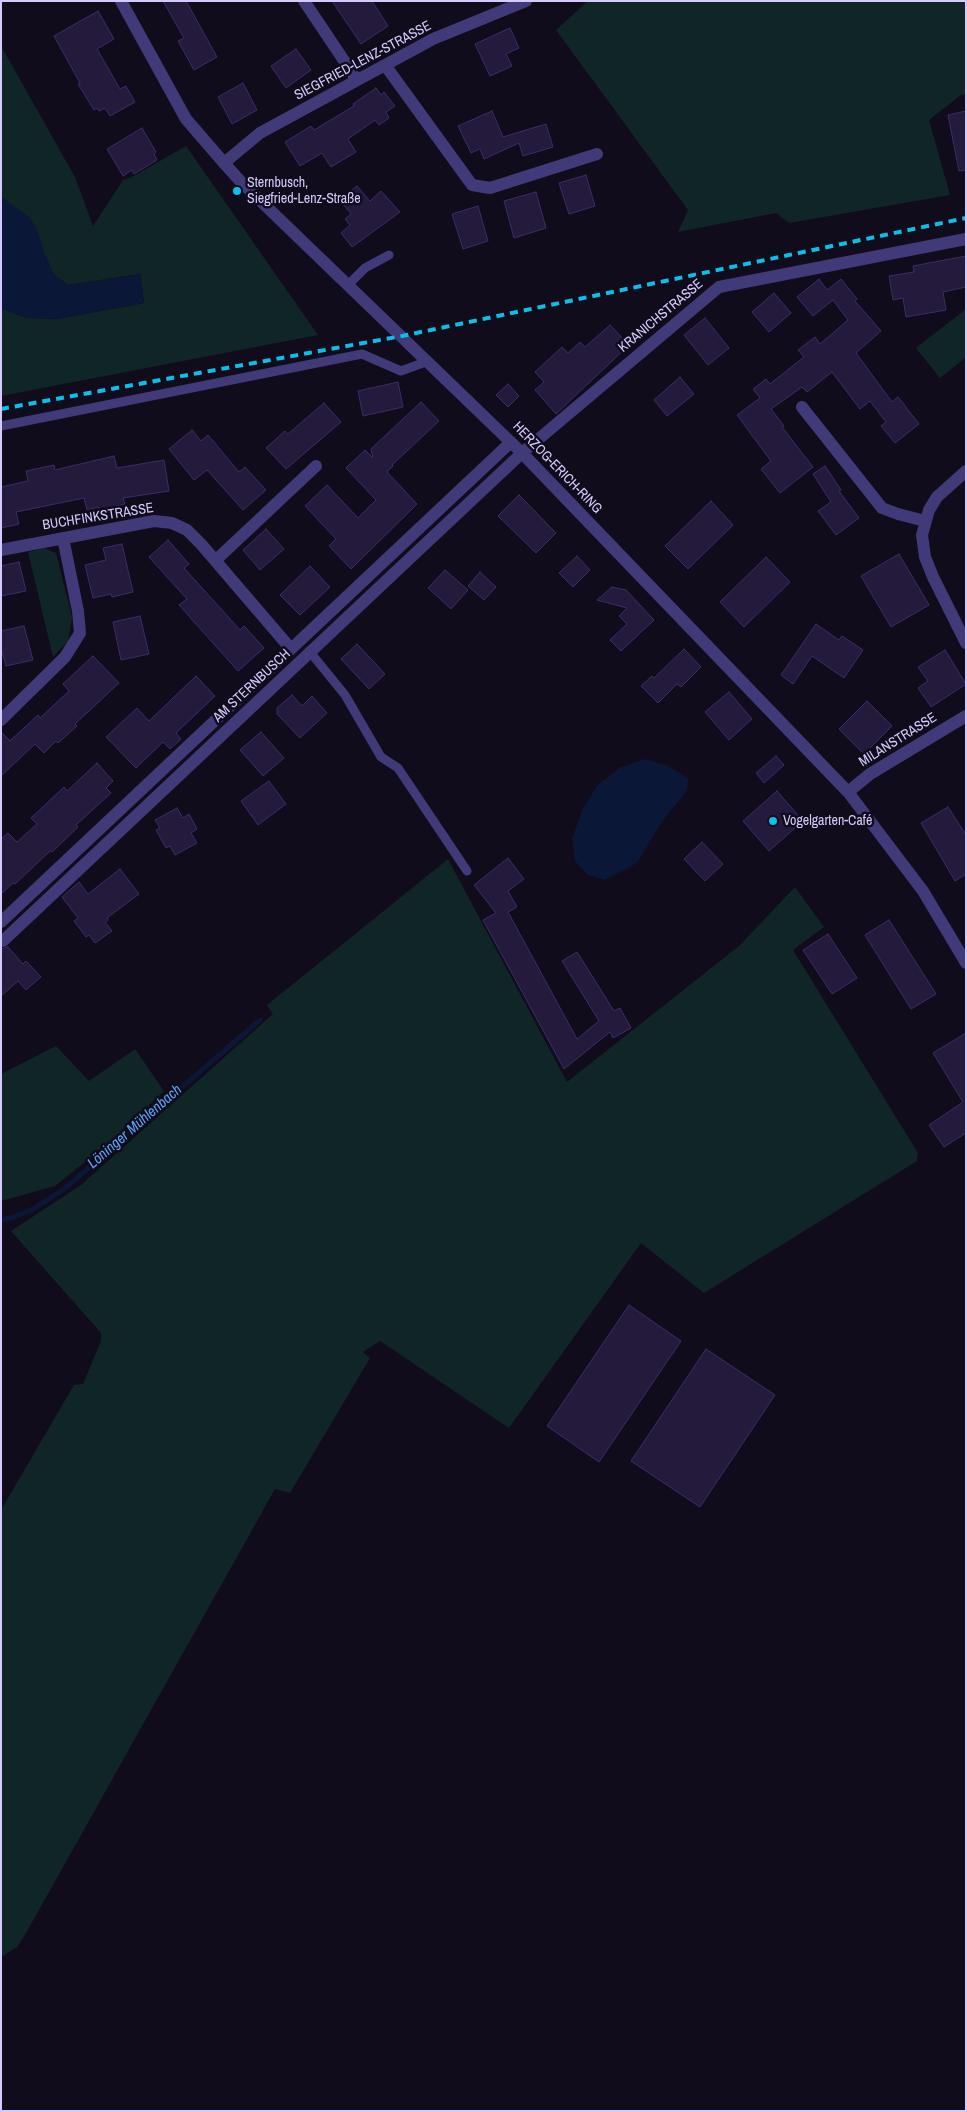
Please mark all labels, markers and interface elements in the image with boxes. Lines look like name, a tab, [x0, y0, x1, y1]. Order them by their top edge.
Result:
street label: SIEGFRIED-LENZ-STRASSE	[292, 18, 434, 104]
place label: Sternbusch, Siegfried-Lenz-Straße	[247, 175, 361, 208]
marker: Sternbusch, Siegfried-Lenz-Straße	[231, 185, 243, 197]
street label: KRANICHSTRASSE	[615, 276, 707, 356]
street label: HERZOG-ERICH-RING	[509, 419, 605, 517]
street label: BUCHFINKSTRASSE	[41, 500, 155, 534]
street label: AM STERNBUSCH	[210, 646, 294, 726]
street label: MILANSTRASSE	[856, 709, 940, 771]
place label: Vogelgarten-Café	[783, 813, 872, 829]
marker: Vogelgarten-Café	[767, 815, 779, 827]
water label: Löninger Mühlenbach	[84, 1081, 186, 1173]

